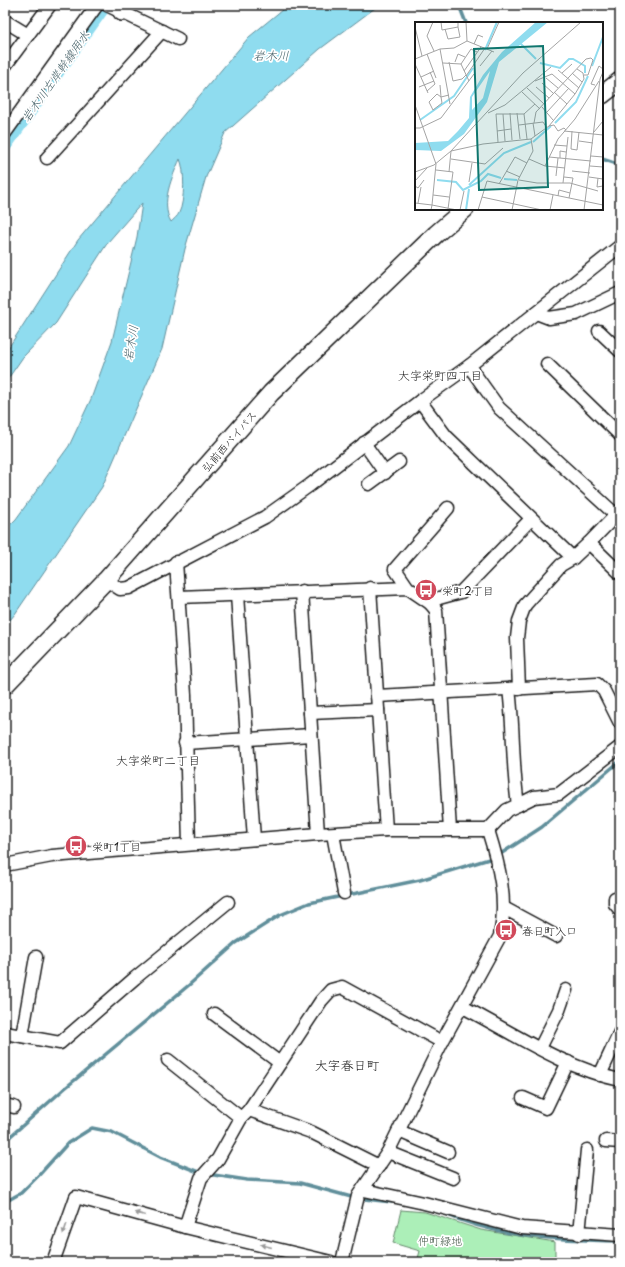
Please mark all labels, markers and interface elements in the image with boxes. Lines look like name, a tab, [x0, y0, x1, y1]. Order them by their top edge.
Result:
inset map	[415, 22, 603, 210]
water label: 岩木川左岸幹線用水	[17, 27, 93, 125]
water label: 岩木川	[253, 46, 289, 64]
water label: 岩木川	[118, 324, 142, 362]
district label: 大字栄町四丁目	[398, 366, 482, 384]
street label: 弘前西バイパス	[197, 406, 261, 476]
bus stop icon: 栄町2丁目	[413, 577, 439, 603]
place label: 栄町2丁目	[442, 582, 494, 599]
district label: 大字栄町二丁目	[116, 751, 200, 769]
bus stop icon: 栄町1丁目	[63, 833, 89, 859]
place label: 栄町1丁目	[92, 838, 141, 855]
bus stop icon: 春日町入口	[493, 917, 519, 943]
place label: 春日町入口	[522, 922, 577, 939]
district label: 大字春日町	[314, 1055, 380, 1074]
one-way arrow	[134, 1211, 146, 1217]
one-way arrow	[61, 1224, 67, 1236]
park label: 仲町緑地	[418, 1232, 462, 1249]
one-way arrow	[260, 1243, 272, 1249]

